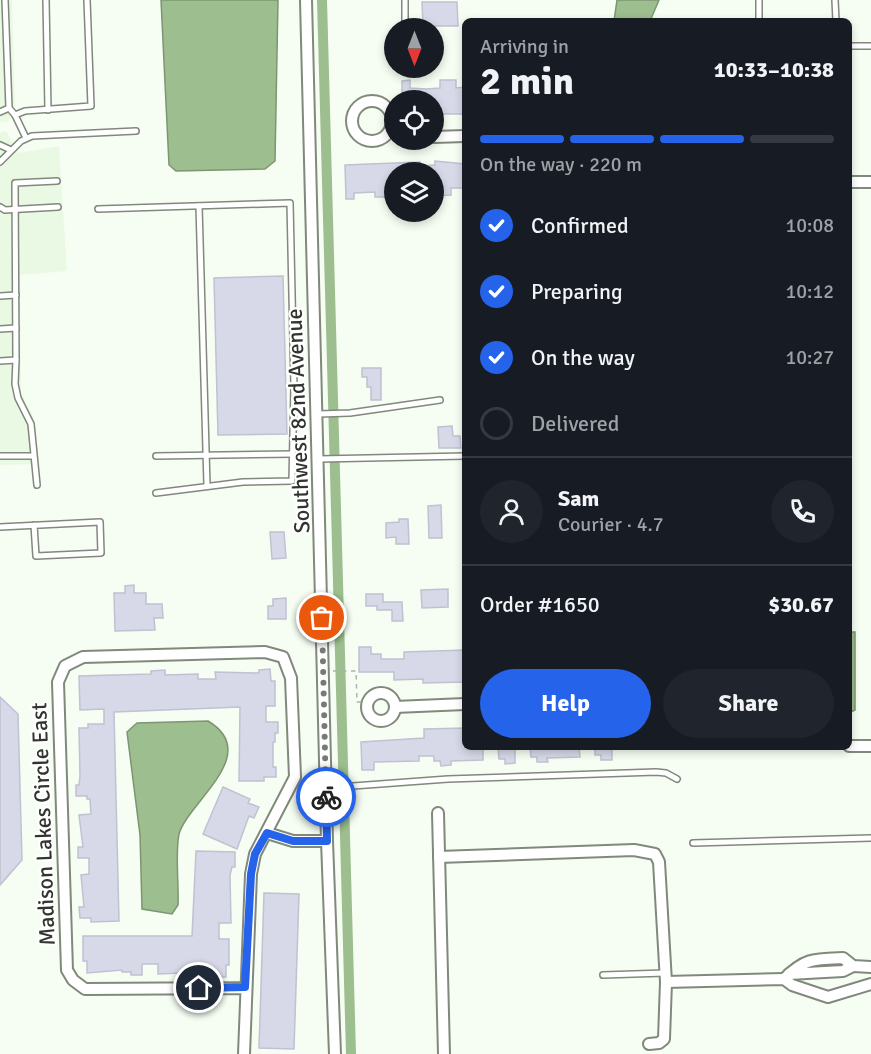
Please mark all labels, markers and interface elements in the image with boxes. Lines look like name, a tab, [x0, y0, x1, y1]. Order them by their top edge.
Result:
north arrow	[384, 18, 444, 78]
map controls	[384, 18, 444, 222]
text: Arriving in	[480, 34, 569, 59]
text: 10:33–10:38	[714, 56, 834, 83]
text: 2 min	[480, 57, 574, 105]
button: locate	[384, 90, 444, 150]
text: On the way · 220 m	[480, 152, 642, 177]
button: layers	[384, 162, 444, 222]
icon: check	[480, 209, 513, 242]
text: Confirmed	[531, 212, 629, 239]
text: 10:08	[785, 213, 834, 238]
icon: check	[480, 275, 513, 308]
text: Preparing	[531, 278, 623, 305]
text: 10:12	[785, 279, 834, 304]
street label: Southwest 82nd Avenue	[281, 308, 315, 534]
icon: check	[480, 341, 513, 374]
text: On the way	[531, 344, 635, 371]
text: 10:27	[785, 345, 834, 370]
text: Delivered	[531, 410, 619, 437]
button: person	[480, 480, 543, 543]
button: phone	[771, 480, 834, 543]
text: Sam	[558, 485, 599, 512]
text: Courier · 4.7	[558, 512, 664, 537]
text: Order #1650	[480, 591, 600, 618]
text: $30.67	[768, 591, 834, 618]
pin	[296, 592, 347, 643]
icon: bag	[305, 601, 338, 634]
button: Help	[480, 669, 651, 738]
button: Share	[663, 669, 834, 738]
street label: Madison Lakes Circle East	[25, 702, 61, 946]
courier	[296, 767, 356, 827]
icon: bike	[310, 781, 343, 814]
pin	[173, 962, 224, 1013]
icon: home	[182, 971, 215, 1004]

